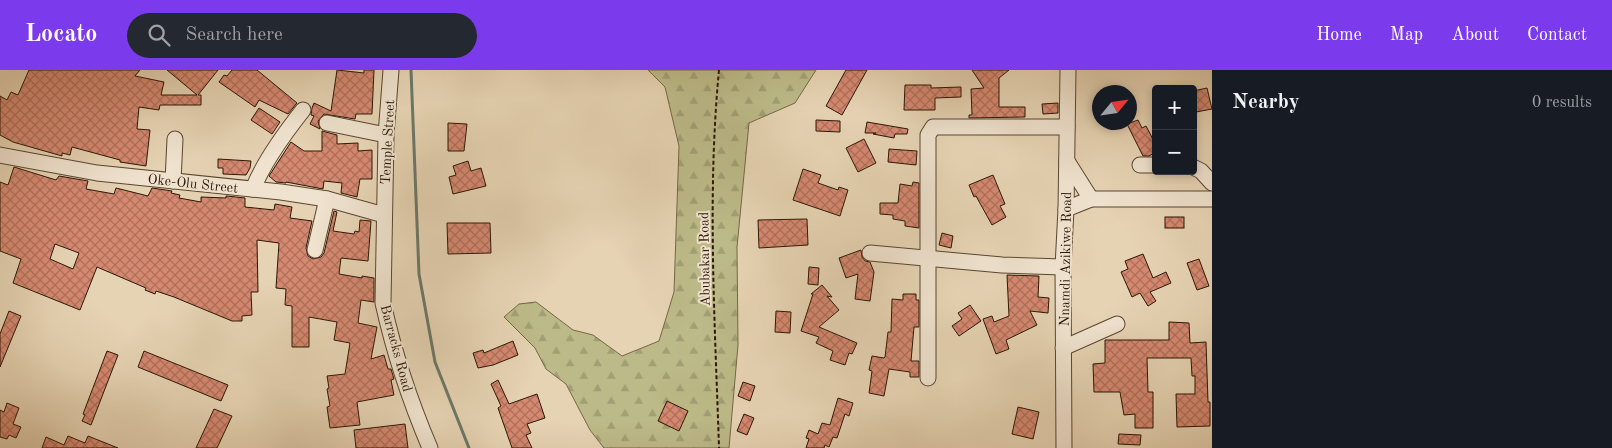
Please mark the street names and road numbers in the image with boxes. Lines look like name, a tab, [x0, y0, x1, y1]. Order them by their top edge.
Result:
street label: Temple Street	[379, 99, 397, 185]
street label: Oke-Olu Street	[147, 172, 239, 196]
street label: Nnamdi Azikiwe Road	[1058, 191, 1074, 327]
street label: Abubakar Road	[697, 212, 713, 306]
street label: Barracks Road	[378, 303, 414, 393]

